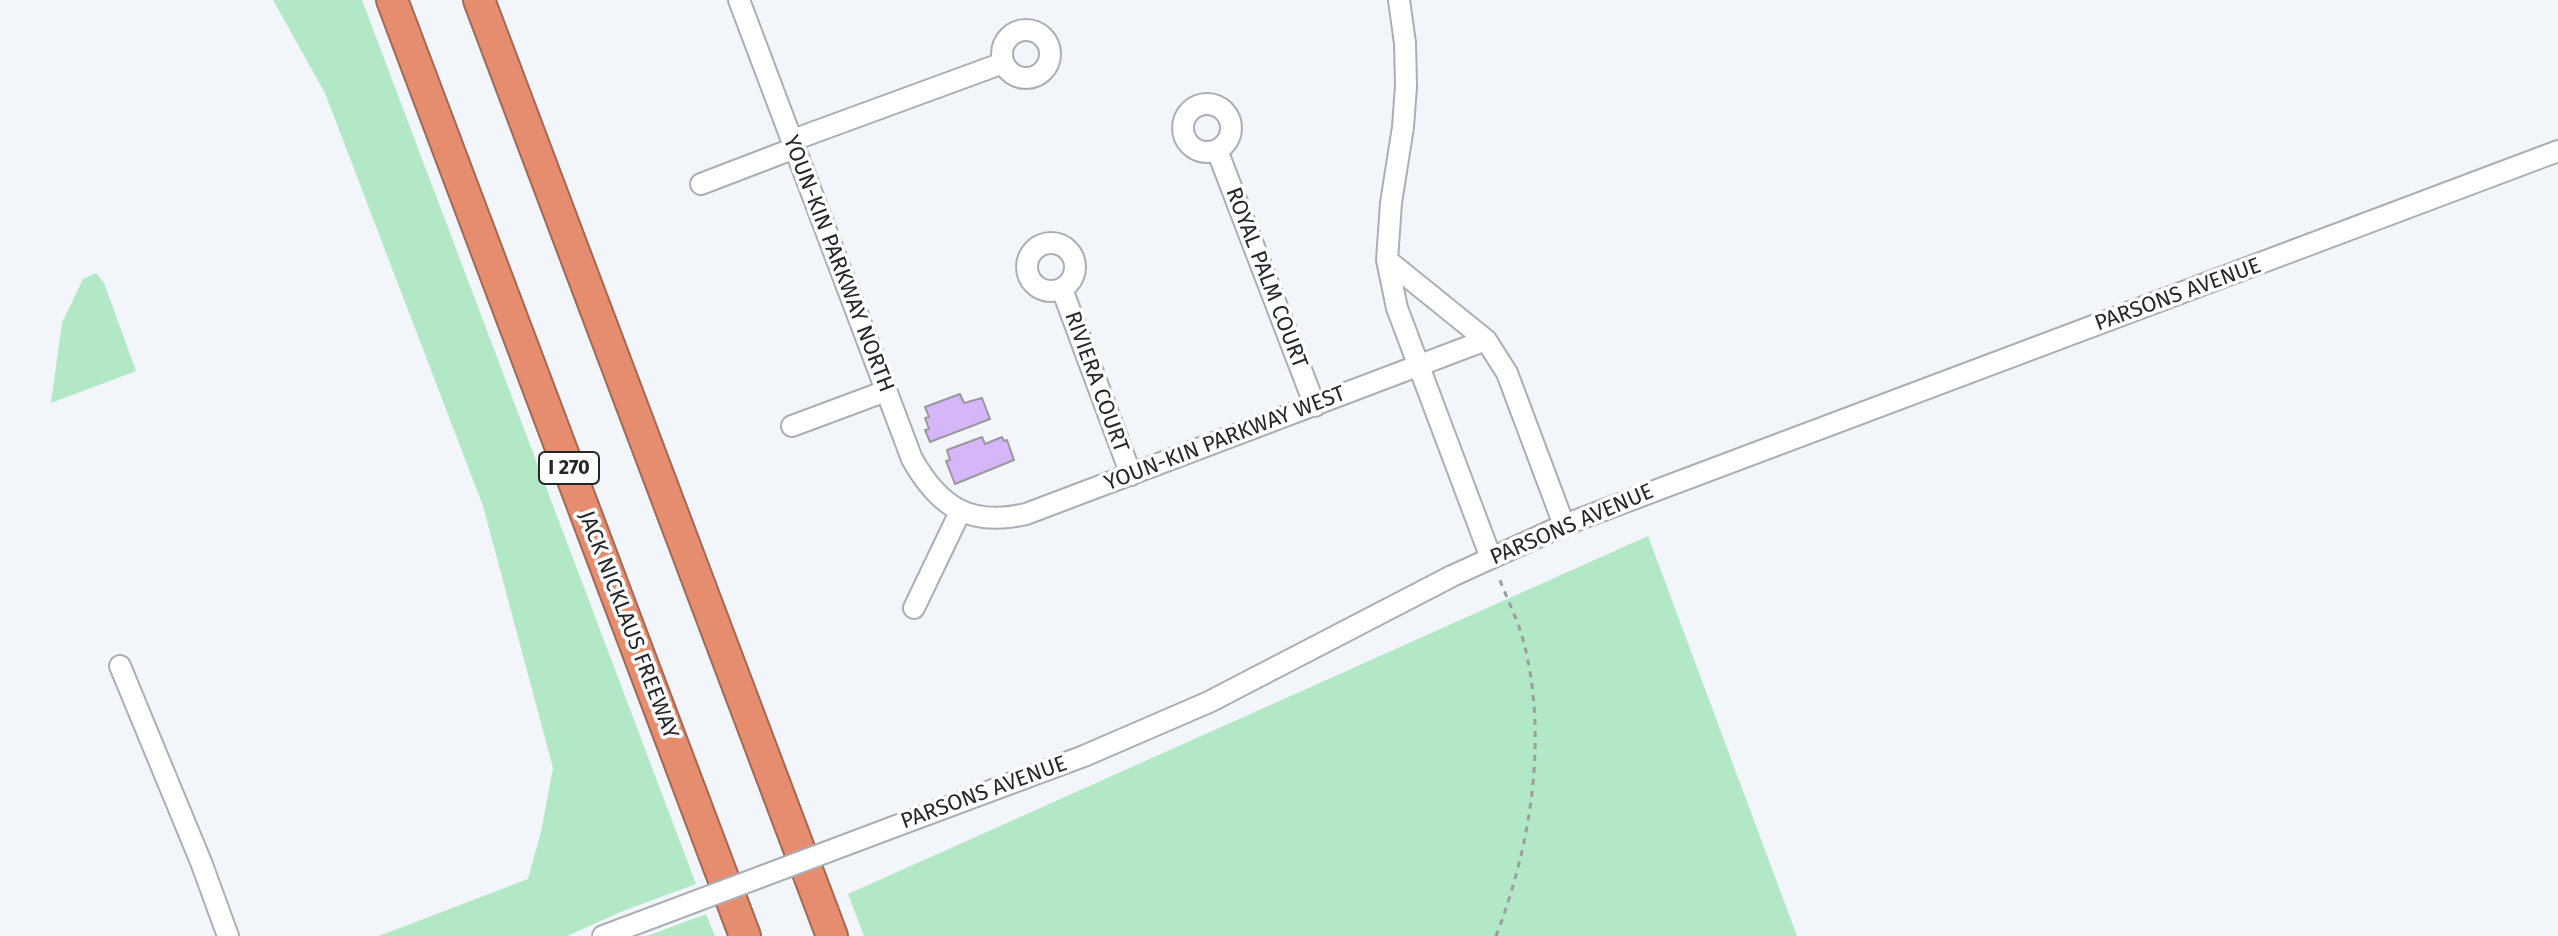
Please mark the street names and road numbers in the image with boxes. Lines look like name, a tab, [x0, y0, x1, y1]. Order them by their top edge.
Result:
street label: YOUN-KIN PARKWAY NORTH	[777, 132, 899, 396]
street label: ROYAL PALM COURT	[1219, 184, 1313, 372]
street label: PARSONS AVENUE	[2091, 253, 2265, 337]
street label: RIVIERA COURT	[1058, 308, 1134, 456]
street label: YOUN-KIN PARKWAY WEST	[1101, 381, 1349, 497]
road number: I 270	[539, 452, 599, 484]
street label: PARSONS AVENUE	[1486, 479, 1658, 571]
street label: JACK NICKLAUS FREEWAY	[572, 507, 684, 743]
street label: PARSONS AVENUE	[897, 751, 1071, 835]

